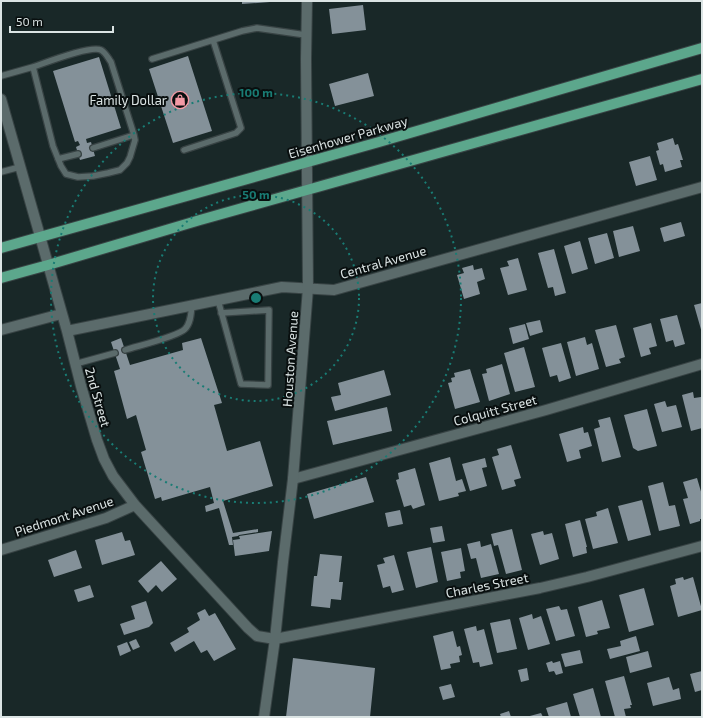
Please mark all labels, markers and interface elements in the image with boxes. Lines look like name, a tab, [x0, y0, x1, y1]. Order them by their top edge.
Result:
scale bar	[10, 8, 113, 34]
text: 50 m	[16, 14, 43, 28]
text: 100 m	[239, 85, 273, 99]
shop icon: Family Dollar	[170, 90, 190, 110]
place label: Family Dollar	[89, 92, 167, 108]
street label: Eisenhower Parkway	[287, 112, 410, 162]
text: 50 m	[242, 187, 270, 201]
street label: Central Avenue	[338, 242, 428, 282]
centre of rings	[249, 291, 263, 305]
street label: Houston Avenue	[279, 310, 301, 408]
street label: 2nd Street	[82, 365, 114, 429]
street label: Colquitt Street	[452, 391, 538, 429]
street label: Piedmont Avenue	[13, 493, 115, 539]
street label: Charles Street	[444, 569, 530, 601]

